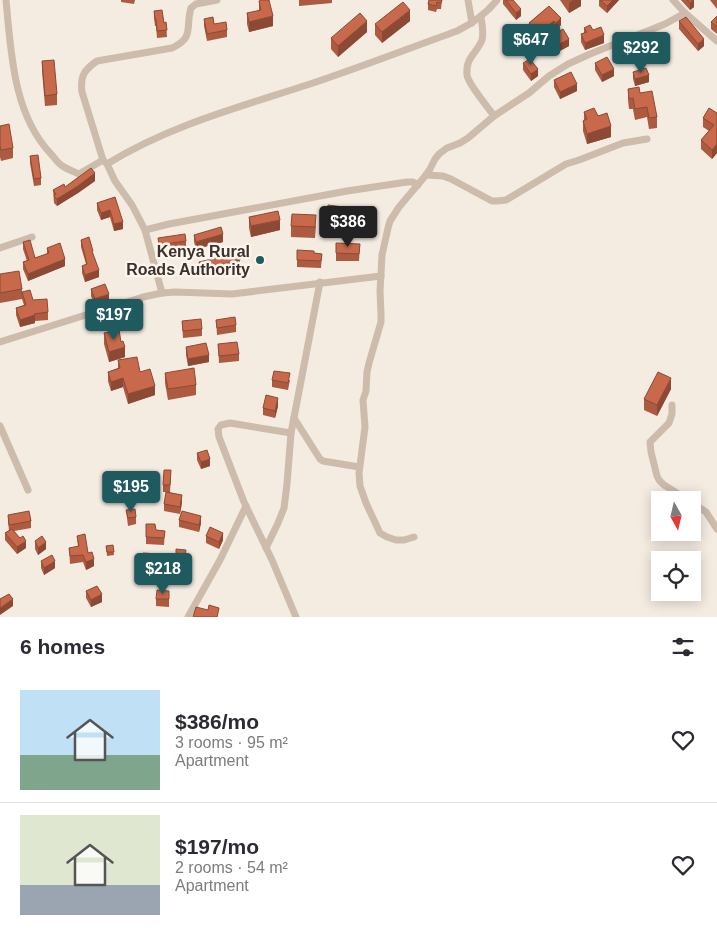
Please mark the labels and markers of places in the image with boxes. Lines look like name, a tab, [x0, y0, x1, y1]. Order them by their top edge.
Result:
pin: $647	[501, 23, 561, 66]
pin: $292	[611, 32, 671, 74]
pin: $386	[318, 206, 378, 248]
place label: Kenya Rural Roads Authority	[126, 243, 250, 278]
marker: Kenya Rural Roads Authority	[254, 254, 266, 266]
pin: $197	[84, 298, 144, 341]
pin: $195	[101, 470, 161, 513]
pin: $218	[133, 552, 193, 595]

